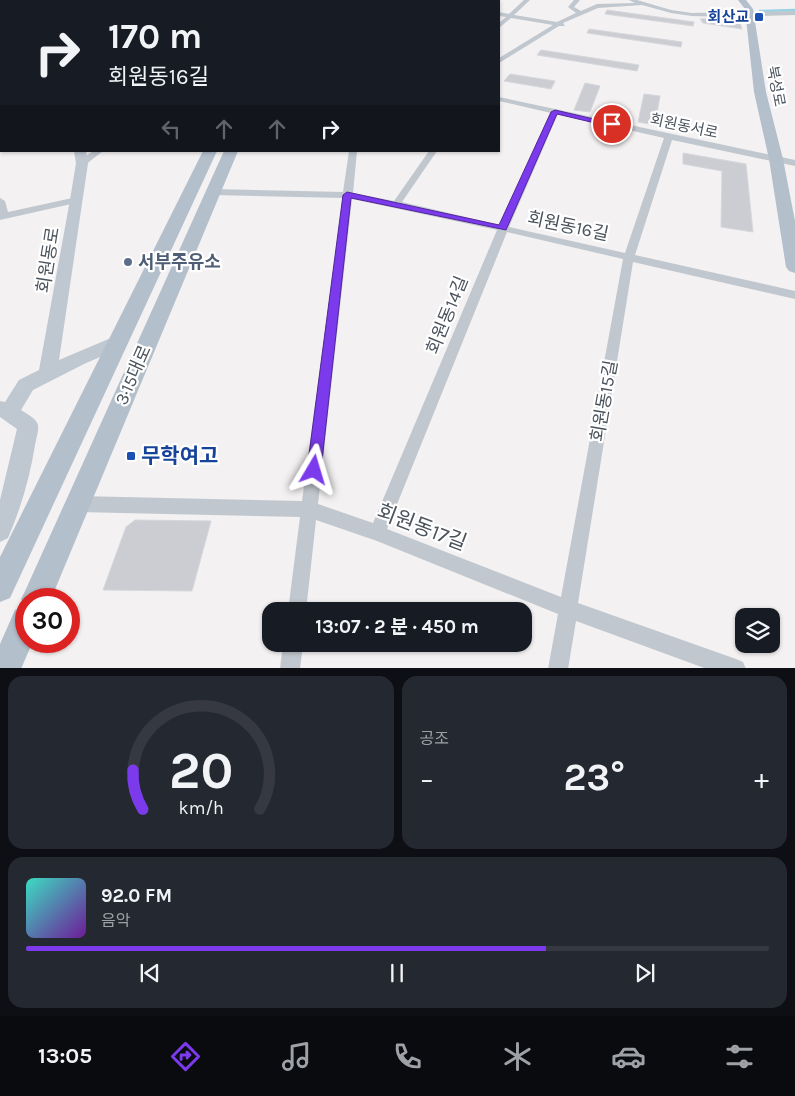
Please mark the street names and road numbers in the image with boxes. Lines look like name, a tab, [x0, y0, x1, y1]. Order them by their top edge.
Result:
street label: 북성로	[763, 64, 789, 108]
street label: 회원동서로	[648, 110, 720, 142]
street label: 회원동16길	[525, 207, 611, 245]
street label: 회원동로	[32, 226, 64, 294]
street label: 회원동14길	[421, 273, 473, 357]
street label: 3·15대로	[110, 342, 156, 408]
street label: 회원동15길	[586, 359, 622, 443]
street label: 회원동17길	[374, 499, 470, 555]

